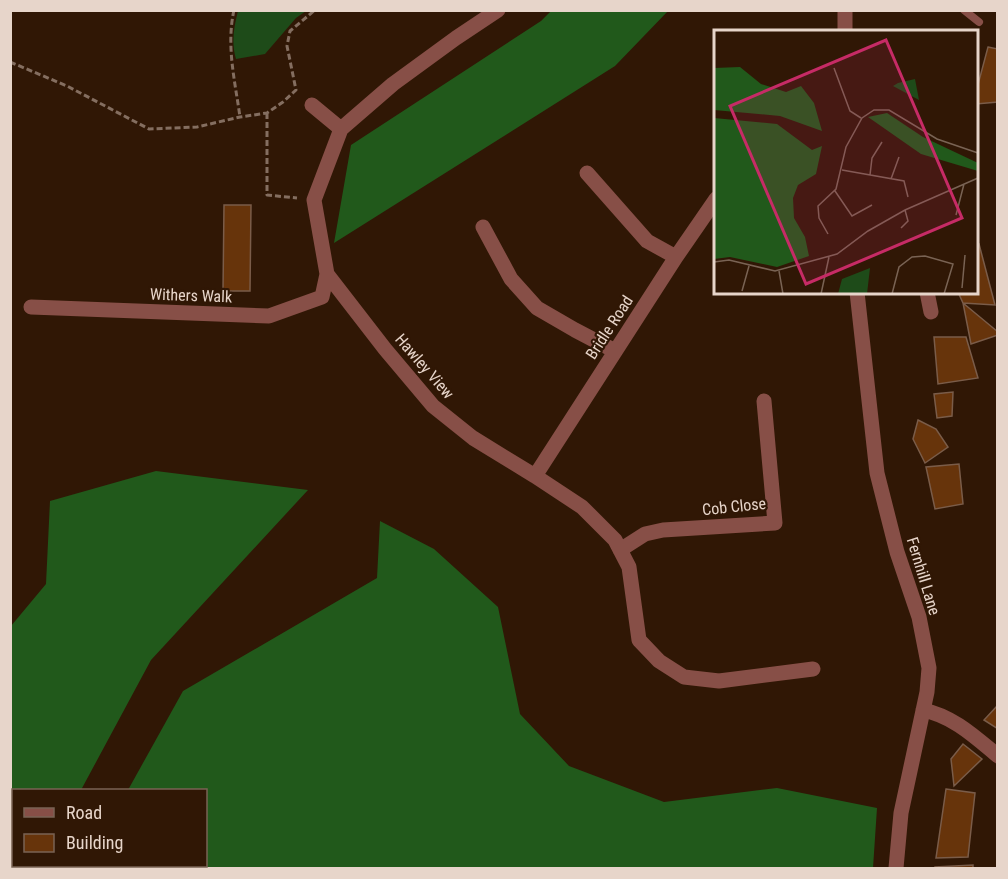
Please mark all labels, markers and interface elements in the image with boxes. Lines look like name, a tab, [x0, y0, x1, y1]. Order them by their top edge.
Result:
inset map	[714, 30, 978, 294]
street label: Withers Walk	[150, 285, 233, 306]
street label: Bridle Road	[582, 292, 637, 363]
street label: Hawley View	[391, 330, 458, 403]
street label: Cob Close	[701, 494, 767, 519]
street label: Fernhill Lane	[903, 535, 944, 617]
legend	[12, 789, 207, 867]
text: Road	[66, 802, 102, 823]
text: Building	[66, 832, 123, 853]

